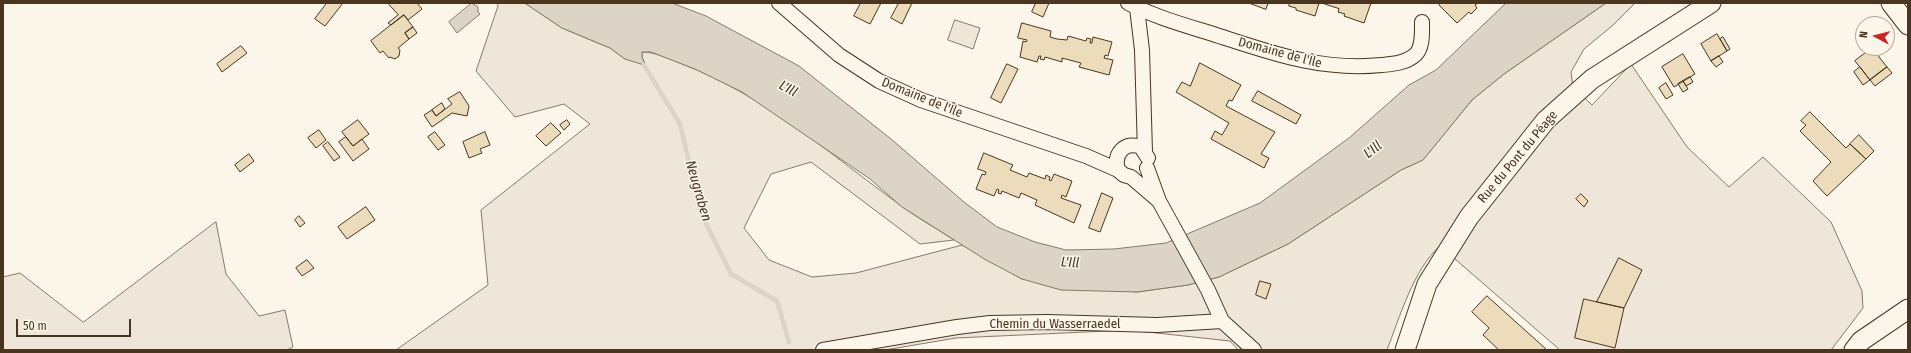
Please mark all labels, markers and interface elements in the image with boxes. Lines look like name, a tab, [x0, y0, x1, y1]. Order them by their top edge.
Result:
north arrow	[1855, 16, 1895, 56]
text: N	[1857, 31, 1870, 39]
street label: Domaine de l'Île	[1237, 34, 1323, 72]
street label: Domaine de l'Île	[879, 75, 965, 121]
water label: L'Ill	[776, 77, 800, 101]
street label: Rue du Pont du Péage	[1475, 108, 1561, 206]
water label: L'Ill	[1361, 138, 1385, 162]
water label: Neugraben	[681, 159, 715, 223]
water label: L'Ill	[1060, 254, 1080, 272]
scale bar	[18, 311, 133, 337]
street label: Chemin du Wasserraedel	[989, 316, 1121, 332]
text: 50 m	[23, 319, 47, 333]

